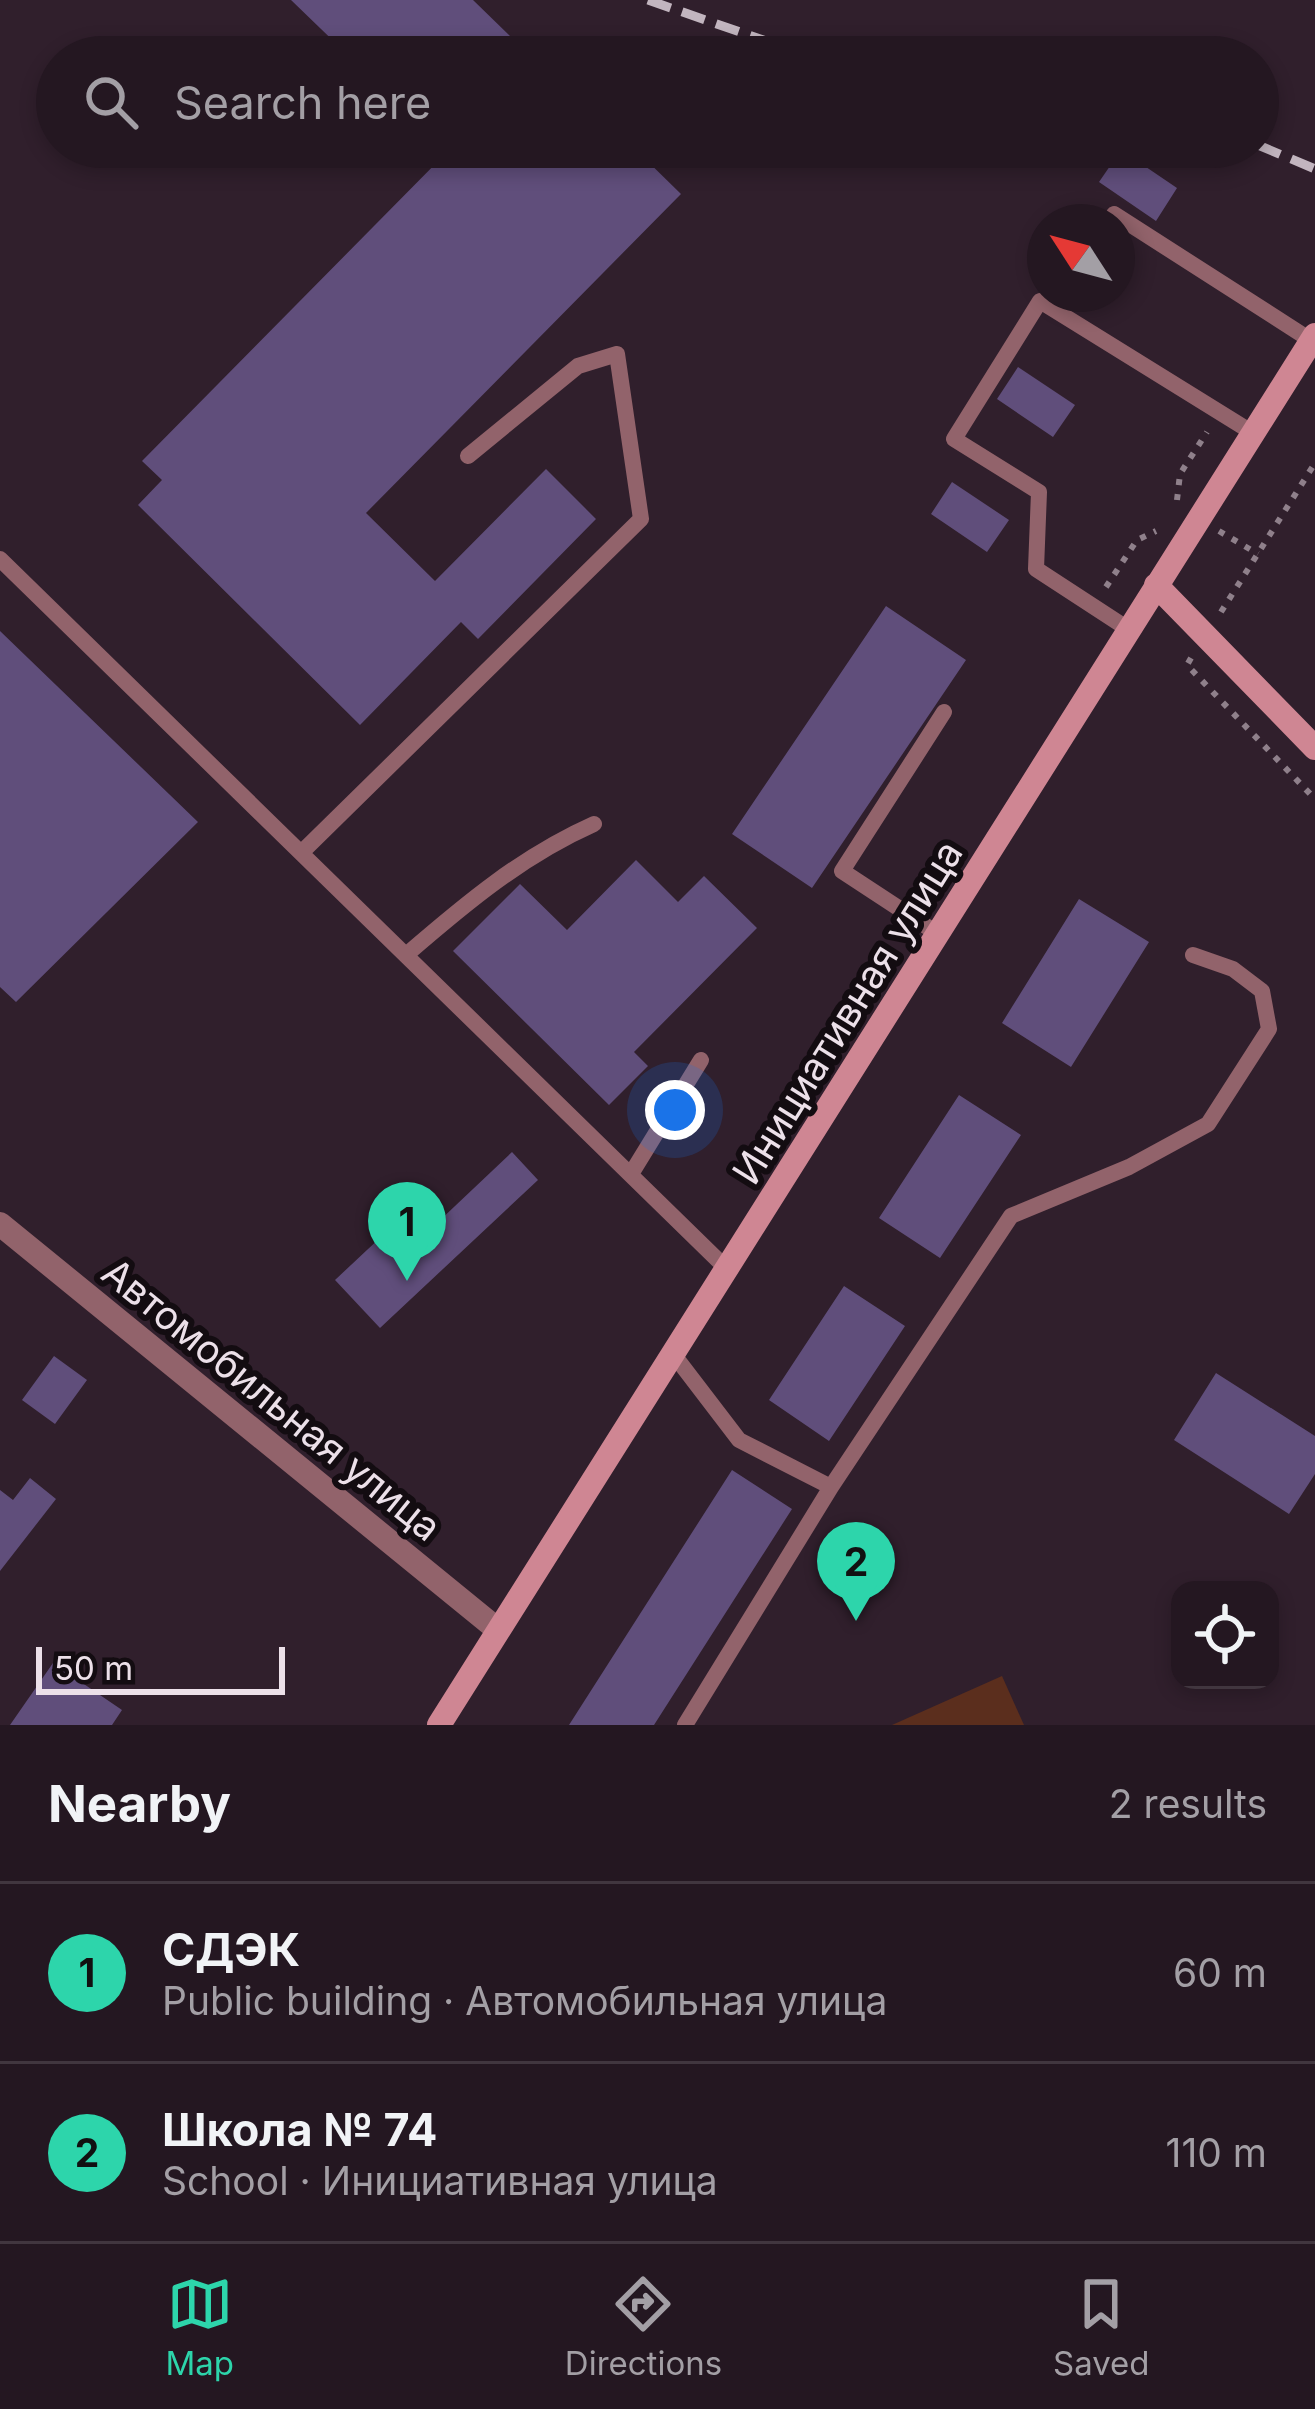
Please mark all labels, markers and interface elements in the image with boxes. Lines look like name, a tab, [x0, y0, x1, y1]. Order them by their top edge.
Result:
search box	[36, 36, 1279, 168]
icon: search	[78, 69, 144, 135]
text: Search here	[174, 75, 431, 130]
north arrow	[1027, 204, 1135, 312]
street label: Инициативная улица	[722, 832, 972, 1192]
your location	[645, 1080, 705, 1140]
pin: 1	[368, 1182, 446, 1281]
street label: Автомобильная улица	[93, 1248, 451, 1550]
pin: 2	[817, 1522, 895, 1621]
map controls	[1171, 1581, 1279, 1689]
button: locate	[1171, 1581, 1279, 1689]
scale bar	[36, 1641, 285, 1694]
text: 50 m	[54, 1648, 133, 1688]
text: Nearby	[48, 1773, 231, 1834]
text: 2 results	[1109, 1780, 1267, 1827]
text: СДЭК	[162, 1922, 300, 1977]
text: 1	[79, 1949, 95, 1996]
text: 60 m	[1173, 1949, 1267, 1996]
text: Public building · Автомобильная улица	[162, 1977, 887, 2024]
text: Школа № 74	[162, 2102, 438, 2157]
text: 2	[75, 2129, 99, 2176]
text: 110 m	[1166, 2129, 1267, 2176]
text: School · Инициативная улица	[162, 2157, 718, 2204]
tab: Map	[165, 2271, 234, 2383]
tab: Directions	[565, 2271, 722, 2383]
tab: Saved	[1053, 2271, 1150, 2383]

